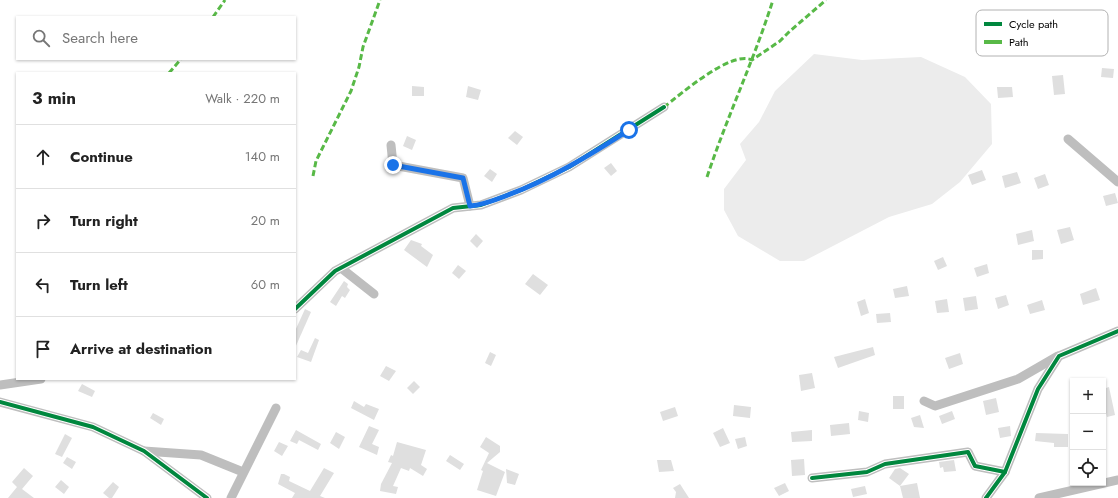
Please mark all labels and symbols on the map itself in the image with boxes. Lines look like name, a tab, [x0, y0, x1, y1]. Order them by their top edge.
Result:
legend	[976, 10, 1108, 56]
text: Cycle path	[1009, 16, 1058, 32]
text: Path	[1009, 34, 1028, 50]
route start	[620, 121, 638, 139]
route end	[384, 156, 402, 174]

